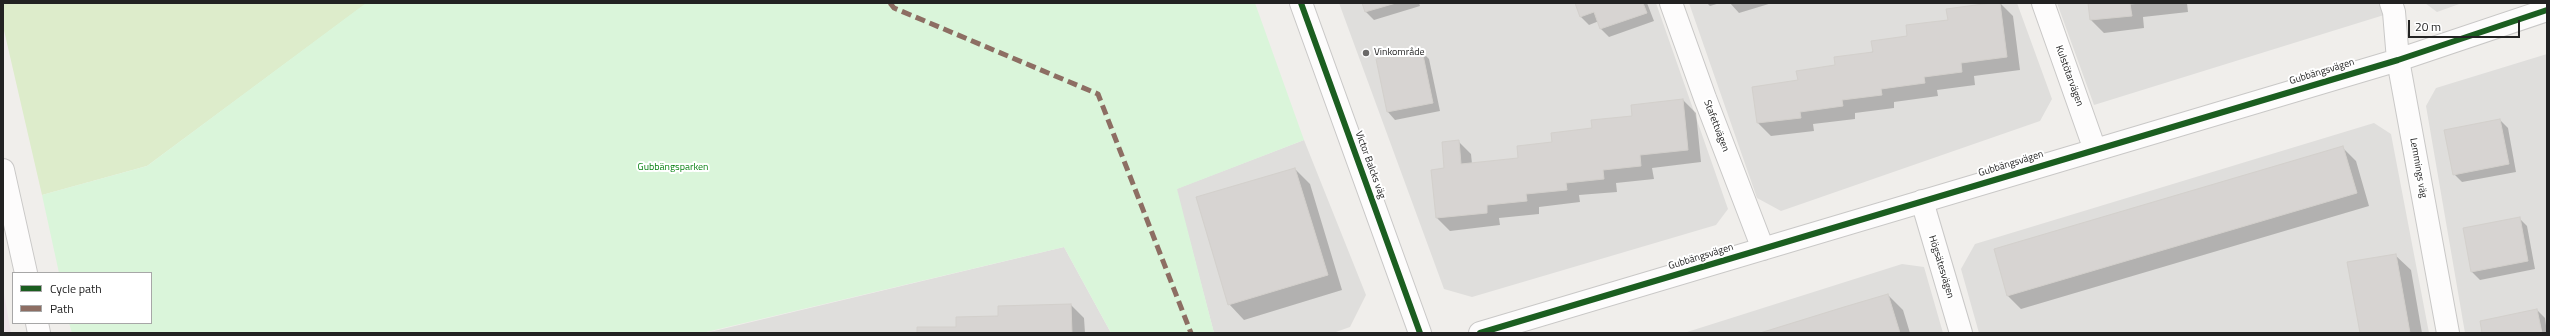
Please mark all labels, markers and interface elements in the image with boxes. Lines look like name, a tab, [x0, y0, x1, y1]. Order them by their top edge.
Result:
scale bar	[2410, 12, 2522, 38]
text: 20 m	[2415, 17, 2441, 36]
street label: Kulstötarvägen	[2052, 44, 2086, 108]
place label: Vinkområde	[1374, 47, 1424, 59]
marker: Vinkområde	[1361, 48, 1371, 58]
street label: Gubbängsvägen	[2288, 56, 2356, 88]
street label: Stafettvägen	[1701, 98, 1731, 154]
street label: Victor Balcks väg	[1352, 130, 1388, 200]
street label: Lemmings väg	[2407, 137, 2429, 199]
street label: Gubbängsvägen	[1977, 148, 2045, 180]
park label: Gubbängsparken	[638, 162, 708, 174]
street label: Högsätesvägen	[1926, 234, 1956, 300]
street label: Gubbängsvägen	[1667, 241, 1735, 273]
legend	[12, 272, 152, 324]
text: Cycle path	[50, 279, 102, 298]
text: Path	[50, 299, 74, 318]

